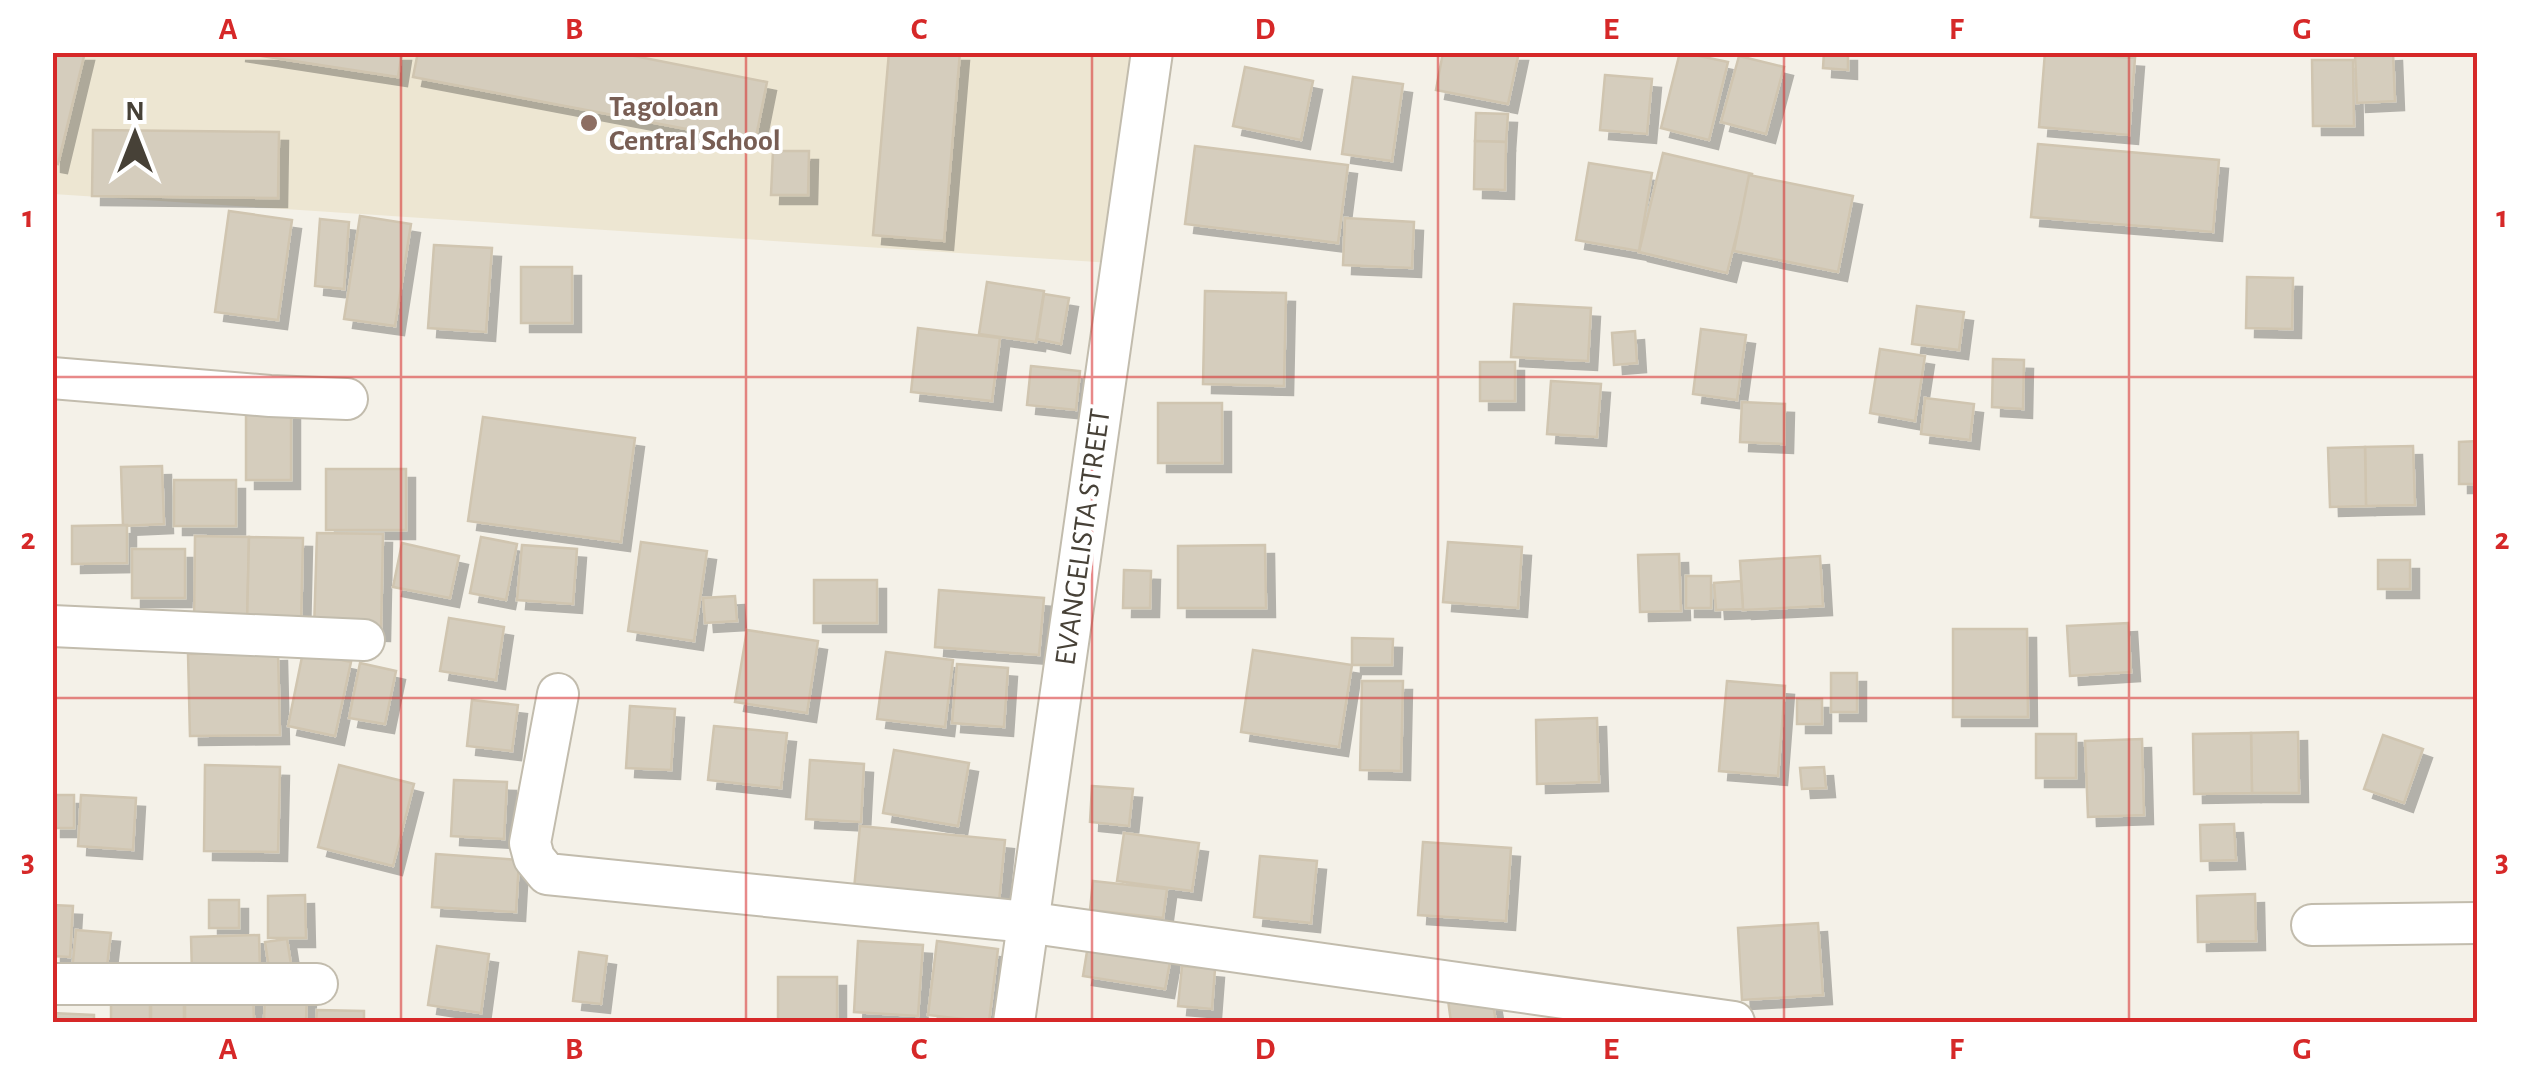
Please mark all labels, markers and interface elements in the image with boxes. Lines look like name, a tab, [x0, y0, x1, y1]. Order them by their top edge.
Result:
text: A	[218, 13, 238, 45]
text: B	[565, 13, 583, 45]
text: C	[911, 13, 928, 45]
text: D	[1255, 13, 1276, 45]
text: E	[1603, 13, 1619, 45]
text: F	[1949, 13, 1965, 45]
text: G	[2292, 13, 2312, 45]
north arrow	[85, 85, 185, 185]
place label: Tagoloan Central School	[609, 92, 781, 156]
text: N	[125, 98, 145, 126]
marker: Tagoloan Central School	[578, 112, 600, 134]
text: 1	[22, 201, 34, 233]
text: 1	[2496, 201, 2508, 233]
street label: EVANGELISTA STREET	[1050, 407, 1116, 667]
text: 2	[20, 523, 36, 555]
text: 2	[2494, 523, 2510, 555]
text: 3	[21, 845, 35, 877]
text: 3	[2495, 845, 2509, 877]
text: A	[218, 1033, 238, 1065]
text: B	[565, 1033, 583, 1065]
text: C	[911, 1033, 928, 1065]
text: D	[1255, 1033, 1276, 1065]
text: E	[1603, 1033, 1619, 1065]
text: F	[1949, 1033, 1965, 1065]
text: G	[2292, 1033, 2312, 1065]

